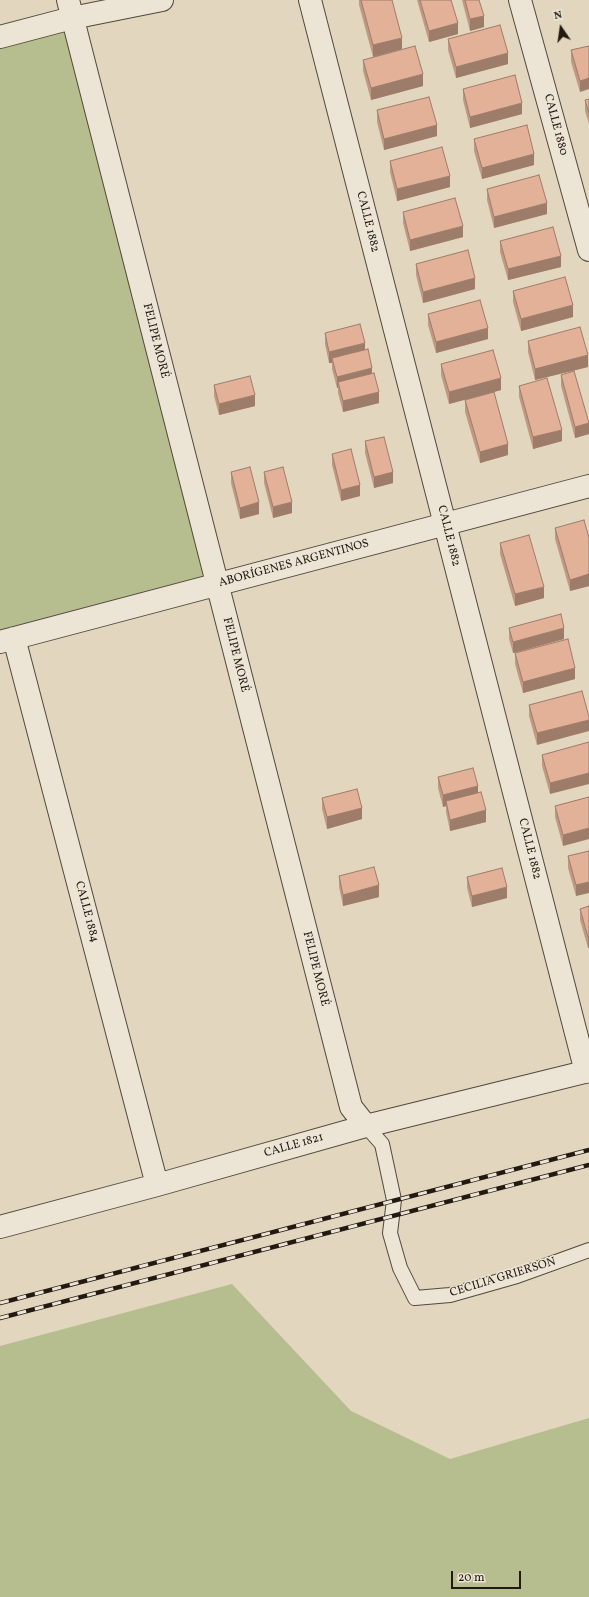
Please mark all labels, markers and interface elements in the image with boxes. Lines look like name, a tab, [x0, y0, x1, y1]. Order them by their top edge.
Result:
north arrow	[541, 8, 581, 48]
text: N	[553, 8, 564, 24]
street label: CALLE 1880	[540, 93, 570, 157]
street label: CALLE 1882	[352, 190, 382, 254]
street label: FELIPE MORÉ	[139, 302, 171, 380]
street label: CALLE 1882	[433, 504, 463, 568]
street label: ABORÍGENES ARGENTINOS	[217, 537, 371, 591]
street label: FELIPE MORÉ	[219, 616, 251, 694]
street label: CALLE 1882	[514, 817, 544, 881]
street label: CALLE 1884	[71, 880, 101, 944]
street label: FELIPE MORÉ	[299, 930, 331, 1008]
street label: CALLE 1821	[263, 1131, 325, 1161]
street label: CECILIA GRIERSON	[448, 1255, 558, 1301]
scale bar	[453, 1563, 523, 1589]
text: 20 m	[458, 1570, 485, 1586]

